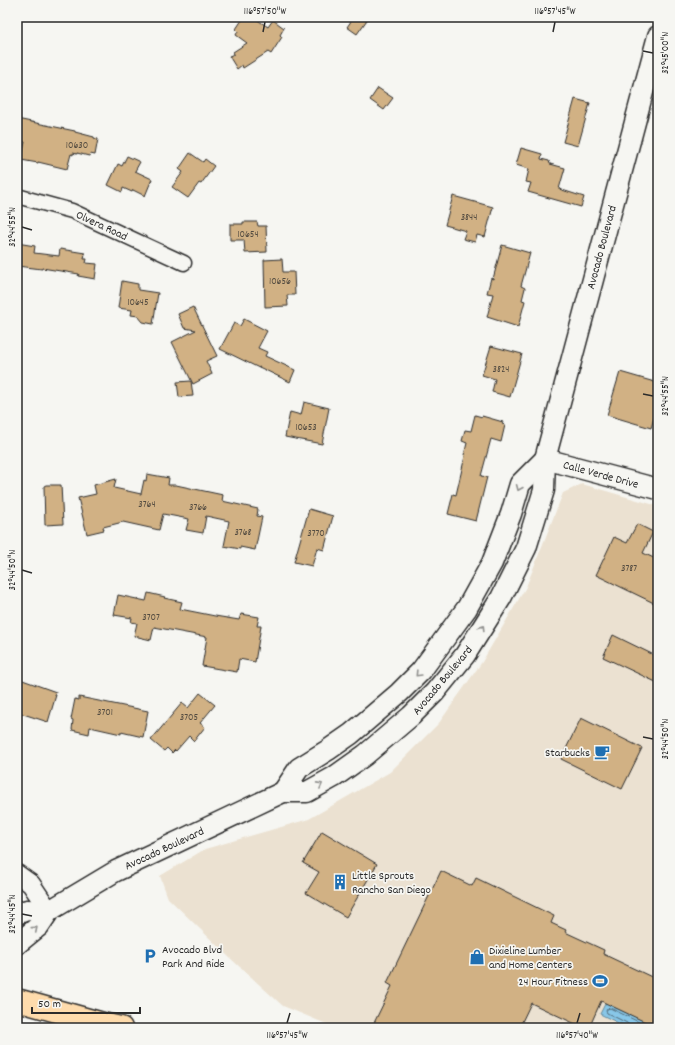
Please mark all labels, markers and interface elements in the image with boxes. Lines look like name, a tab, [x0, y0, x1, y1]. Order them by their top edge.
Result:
text: 116°57'50"W	[244, 5, 286, 19]
text: 116°57'45"W	[535, 5, 576, 19]
text: 32°45'00"N	[659, 32, 673, 74]
house number: 10630	[66, 139, 88, 153]
street label: Avocado Boulevard	[583, 204, 622, 291]
text: 32°44'55"N	[6, 207, 20, 247]
street label: Olvera Road	[73, 207, 130, 246]
house number: 3844	[461, 211, 477, 225]
house number: 10654	[237, 228, 259, 242]
house number: 10656	[269, 275, 291, 289]
house number: 10645	[127, 296, 149, 310]
house number: 3824	[493, 363, 509, 377]
text: 32°44'55"N	[659, 376, 673, 416]
house number: 10653	[295, 421, 317, 435]
street label: Calle Verde Drive	[561, 457, 640, 494]
one-way arrow	[516, 484, 524, 491]
house number: 3764	[138, 498, 156, 512]
house number: 3766	[189, 501, 207, 515]
house number: 3768	[234, 526, 252, 540]
house number: 3770	[307, 527, 325, 541]
text: 32°44'50"N	[6, 550, 20, 590]
house number: 3787	[621, 562, 637, 576]
house number: 3707	[142, 611, 160, 625]
one-way arrow	[477, 625, 485, 632]
street label: Avocado Boulevard	[409, 643, 477, 719]
one-way arrow	[415, 669, 423, 677]
house number: 3701	[97, 706, 113, 720]
house number: 3705	[180, 711, 199, 725]
text: 32°44'50"N	[659, 719, 673, 759]
cafe icon: Starbucks	[593, 743, 611, 761]
place label: Starbucks	[545, 745, 590, 762]
one-way arrow	[316, 782, 323, 789]
street label: Avocado Boulevard	[122, 823, 207, 875]
place label: Little Sprouts Rancho San Diego	[352, 868, 431, 899]
building icon: Little Sprouts Rancho San Diego	[331, 873, 349, 891]
text: 32°44'45"N	[6, 894, 20, 934]
one-way arrow	[30, 927, 37, 934]
place label: Avocado Blvd Park And Ride	[162, 942, 225, 973]
place label: Dixieline Lumber and Home Centers	[489, 943, 572, 974]
parking icon: Avocado Blvd Park And Ride	[141, 947, 159, 965]
shop icon: Dixieline Lumber and Home Centers	[468, 948, 486, 966]
sports icon: 24 Hour Fitness	[591, 972, 609, 990]
place label: 24 Hour Fitness	[518, 974, 588, 991]
scale bar	[32, 989, 140, 1015]
text: 50 m	[38, 996, 61, 1013]
text: 116°57'45"W	[267, 1029, 308, 1043]
text: 116°57'40"W	[556, 1029, 598, 1043]

